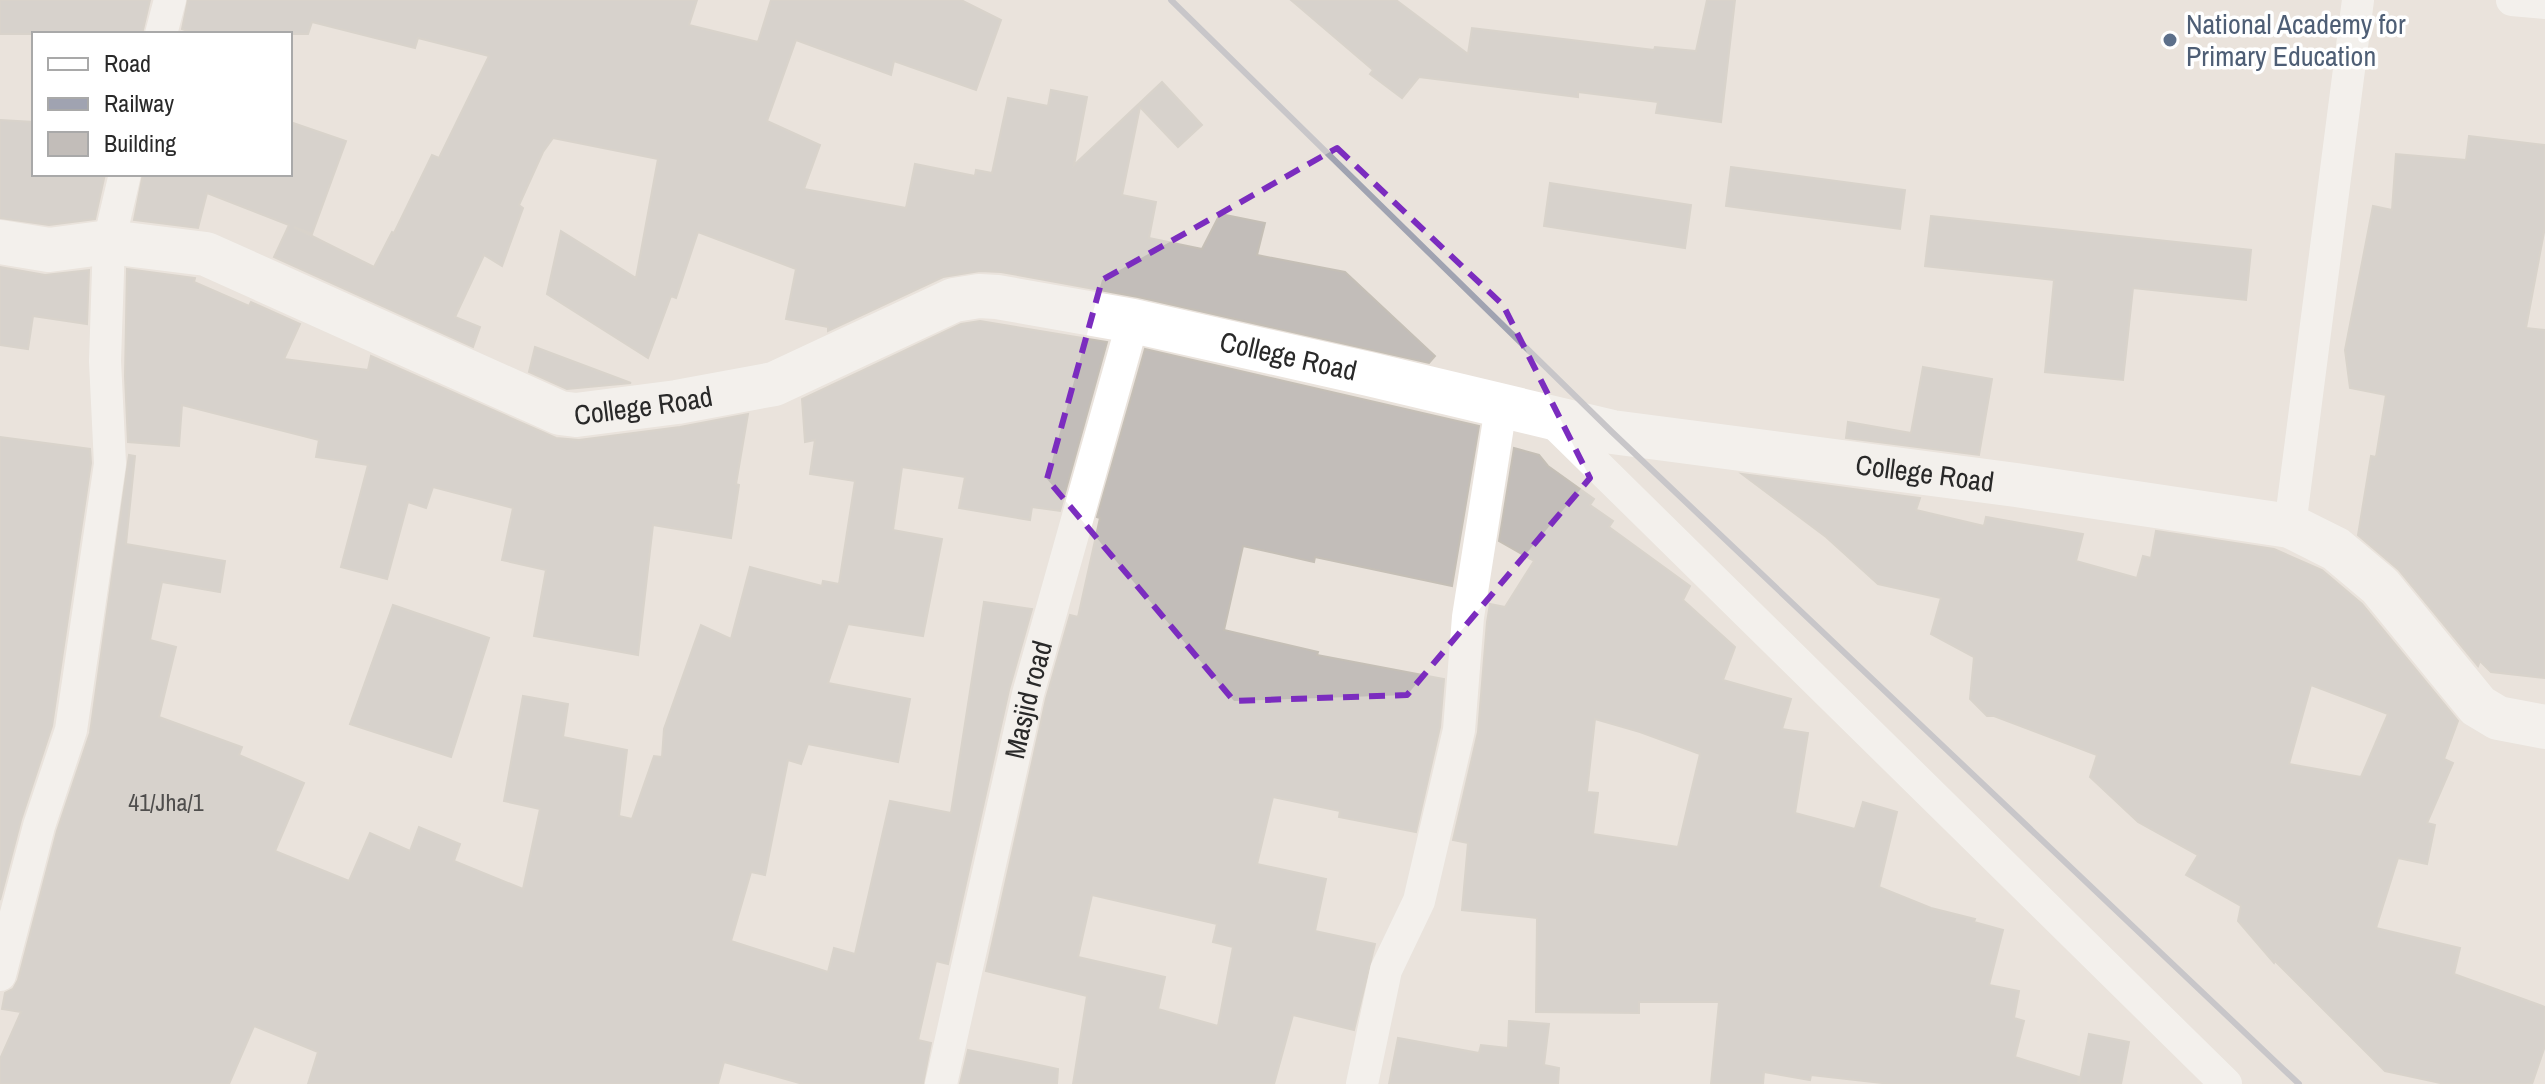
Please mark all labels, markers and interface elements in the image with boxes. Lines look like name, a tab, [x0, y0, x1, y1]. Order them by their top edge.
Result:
place label: National Academy for Primary Education	[2186, 5, 2406, 75]
marker: National Academy for Primary Education	[2161, 31, 2179, 49]
legend	[32, 32, 292, 176]
text: Road	[104, 47, 151, 79]
text: Railway	[104, 87, 174, 119]
text: Building	[104, 127, 176, 159]
street label: College Road	[1216, 322, 1361, 390]
street label: College Road	[572, 377, 716, 434]
street label: College Road	[1853, 445, 1996, 501]
street label: Masjid road	[995, 636, 1061, 762]
house number: 41/Jha/1	[128, 786, 204, 818]

